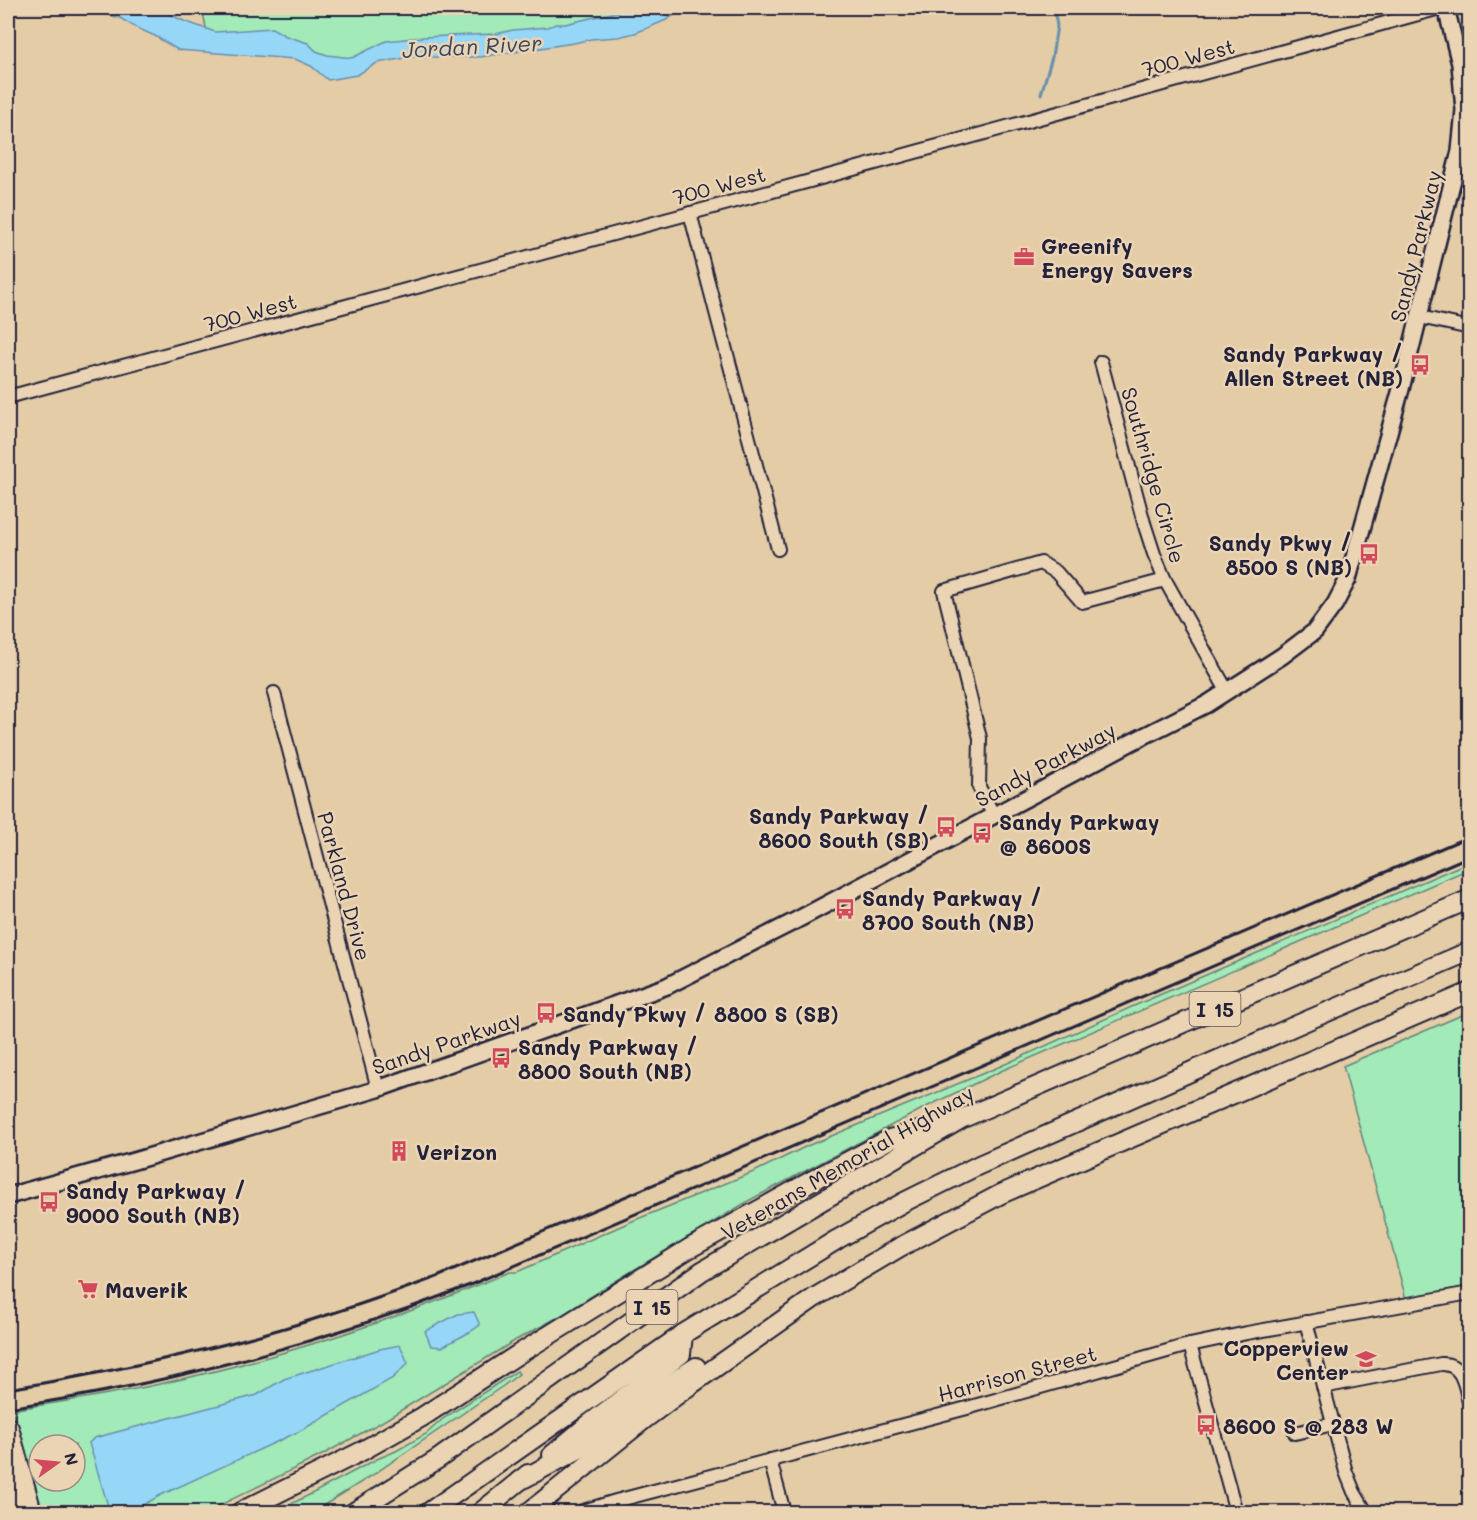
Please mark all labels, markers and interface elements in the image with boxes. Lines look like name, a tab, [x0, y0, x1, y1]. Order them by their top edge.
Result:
water label: Jordan River	[401, 28, 543, 64]
street label: 700 West	[1139, 32, 1237, 82]
street label: 700 West	[670, 160, 768, 210]
street label: Sandy Parkway	[1383, 167, 1447, 325]
place label: Greenify Energy Savers	[1041, 232, 1193, 284]
office icon: Greenify Energy Savers	[1012, 245, 1036, 269]
street label: 700 West	[201, 287, 299, 337]
place label: Sandy Parkway / Allen Street (NB)	[1223, 340, 1403, 391]
bus stop icon: Sandy Parkway / Allen Street (NB)	[1408, 353, 1432, 377]
street label: Southridge Circle	[1116, 384, 1192, 566]
place label: Sandy Pkwy / 8500 S (NB)	[1209, 529, 1352, 580]
bus stop icon: Sandy Pkwy / 8500 S (NB)	[1357, 542, 1381, 566]
street label: Sandy Parkway	[970, 716, 1120, 812]
place label: Sandy Parkway / 8600 South (SB)	[749, 802, 929, 853]
place label: Sandy Parkway @ 8600S	[999, 808, 1159, 859]
street label: Parkland Drive	[312, 809, 378, 963]
bus stop icon: Sandy Parkway / 8600 South (SB)	[934, 815, 958, 839]
bus stop icon: Sandy Parkway @ 8600S	[970, 821, 994, 845]
place label: Sandy Parkway / 8700 South (NB)	[862, 884, 1042, 935]
bus stop icon: Sandy Parkway / 8700 South (NB)	[833, 897, 857, 921]
road number: I 15	[1190, 992, 1240, 1026]
place label: Sandy Pkwy / 8800 S (SB)	[563, 1000, 838, 1028]
bus stop icon: Sandy Pkwy / 8800 S (SB)	[534, 1001, 558, 1025]
street label: Sandy Parkway	[368, 1004, 524, 1080]
place label: Sandy Parkway / 8800 South (NB)	[518, 1033, 698, 1084]
bus stop icon: Sandy Parkway / 8800 South (NB)	[489, 1046, 513, 1070]
street label: Veterans Memorial Highway	[716, 1078, 978, 1246]
place label: Verizon	[416, 1138, 497, 1165]
building icon: Verizon	[387, 1139, 411, 1163]
place label: Sandy Parkway / 9000 South (NB)	[66, 1177, 246, 1228]
bus stop icon: Sandy Parkway / 9000 South (NB)	[37, 1190, 61, 1214]
place label: Maverik	[105, 1276, 188, 1303]
supermarket icon: Maverik	[76, 1277, 100, 1301]
road number: I 15	[626, 1290, 678, 1324]
place label: Copperview Center	[1224, 1334, 1349, 1385]
street label: Harrison Street	[935, 1339, 1099, 1407]
school or university icon: Copperview Center	[1354, 1347, 1378, 1371]
place label: 8600 S @ 283 W	[1223, 1412, 1393, 1439]
bus stop icon: 8600 S @ 283 W	[1194, 1413, 1218, 1437]
north arrow	[27, 1433, 87, 1493]
text: N	[60, 1450, 84, 1468]

